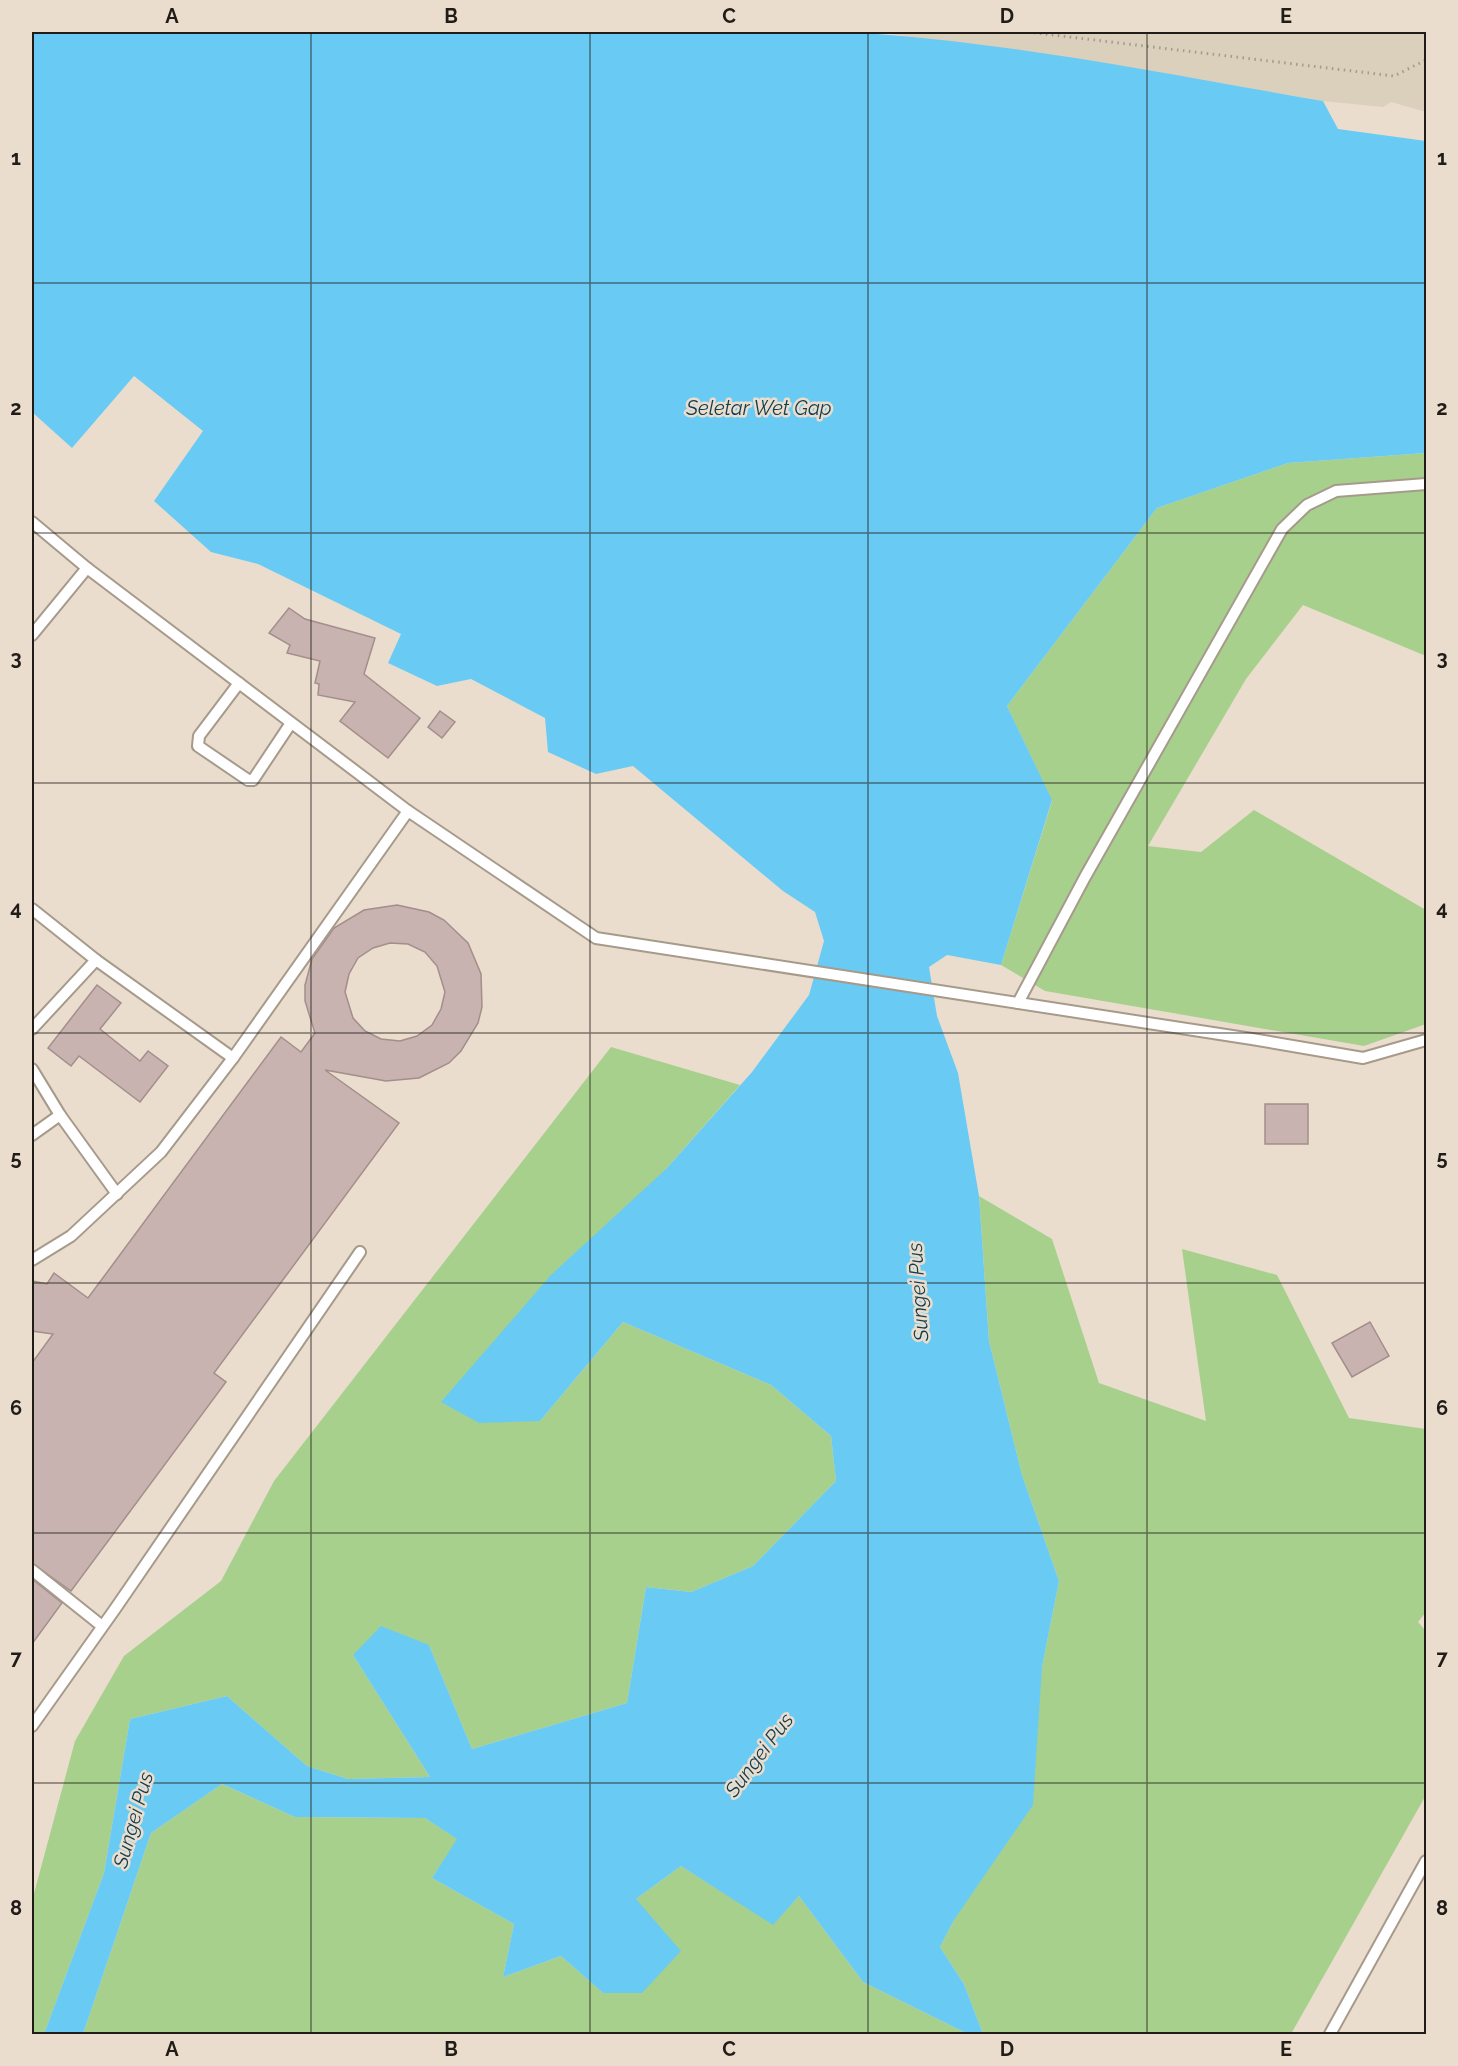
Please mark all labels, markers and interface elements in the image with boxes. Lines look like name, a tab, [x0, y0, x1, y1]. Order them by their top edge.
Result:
text: A	[165, 4, 179, 28]
text: B	[444, 4, 458, 28]
text: C	[722, 4, 736, 28]
text: D	[1000, 4, 1014, 28]
text: E	[1280, 4, 1292, 28]
text: 1	[11, 146, 21, 170]
text: 1	[1437, 146, 1447, 170]
text: 2	[10, 396, 22, 420]
water label: Seletar Wet Gap	[685, 396, 832, 420]
text: 2	[1436, 396, 1448, 420]
text: 3	[10, 646, 22, 670]
text: 3	[1436, 646, 1448, 670]
text: 4	[10, 896, 22, 920]
text: 4	[1436, 896, 1448, 920]
text: 5	[10, 1146, 22, 1170]
text: 5	[1436, 1146, 1448, 1170]
water label: Sungei Pus	[903, 1241, 933, 1343]
text: 6	[10, 1396, 22, 1420]
text: 6	[1436, 1396, 1448, 1420]
text: 7	[10, 1646, 22, 1670]
text: 7	[1436, 1646, 1448, 1670]
water label: Sungei Pus	[719, 1708, 799, 1802]
water label: Sungei Pus	[108, 1769, 158, 1872]
text: 8	[10, 1896, 22, 1920]
text: 8	[1436, 1896, 1448, 1920]
text: A	[165, 2037, 179, 2061]
text: B	[444, 2037, 458, 2061]
text: C	[722, 2037, 736, 2061]
text: D	[1000, 2037, 1014, 2061]
text: E	[1280, 2037, 1292, 2061]

